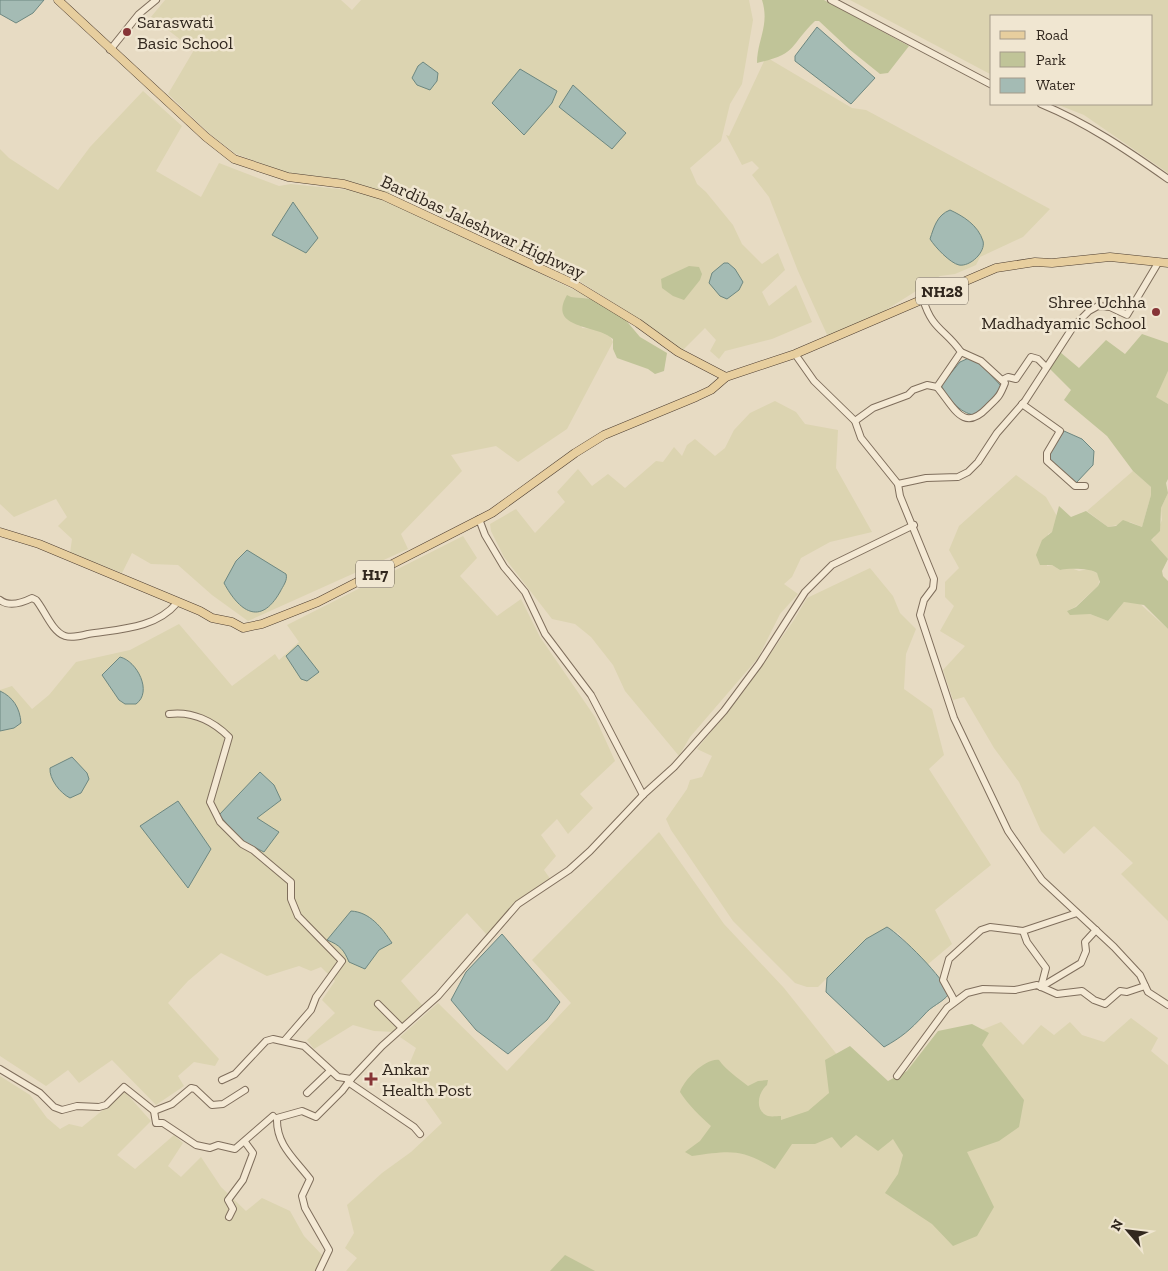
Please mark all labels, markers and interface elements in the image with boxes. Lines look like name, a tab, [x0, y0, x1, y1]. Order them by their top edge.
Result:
place label: Saraswati Basic School	[137, 11, 233, 54]
legend	[990, 15, 1153, 105]
marker: Saraswati Basic School	[121, 26, 133, 38]
text: Road	[1036, 26, 1069, 44]
text: Park	[1036, 51, 1066, 69]
text: Water	[1036, 76, 1076, 94]
street label: Bardibas Jaleshwar Highway	[377, 170, 589, 284]
road number: NH28	[916, 278, 968, 304]
place label: Shree Uchha Madhadyamic School	[981, 291, 1146, 334]
marker: Shree Uchha Madhadyamic School	[1150, 306, 1162, 318]
road number: H17	[356, 560, 394, 588]
place label: Ankar Health Post	[382, 1058, 472, 1101]
marker: Ankar Health Post	[364, 1072, 378, 1086]
north arrow	[1103, 1206, 1153, 1256]
text: N	[1107, 1216, 1127, 1234]

